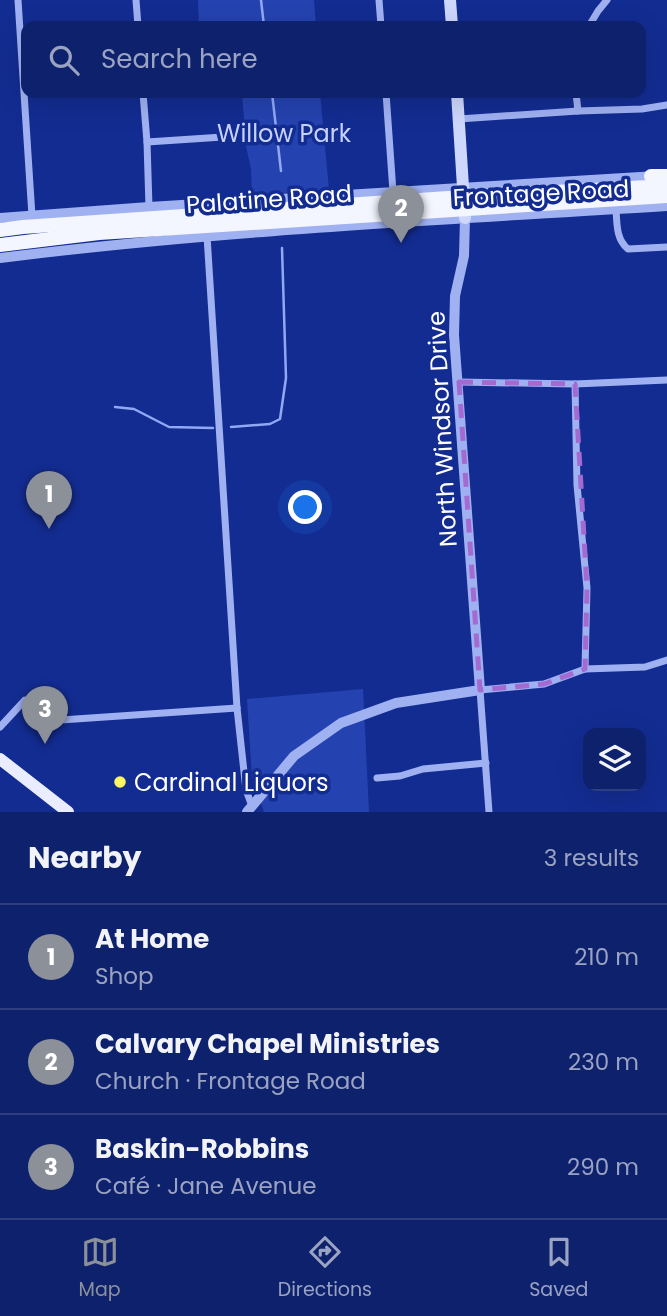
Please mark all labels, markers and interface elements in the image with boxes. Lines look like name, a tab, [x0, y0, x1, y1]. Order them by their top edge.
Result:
search box	[21, 21, 646, 98]
icon: search	[45, 41, 83, 79]
text: Search here	[101, 41, 258, 77]
park label: Willow Park	[217, 117, 352, 150]
street label: Frontage Road	[452, 172, 630, 214]
street label: Palatine Road	[185, 177, 353, 221]
pin: 2	[378, 185, 424, 243]
street label: North Windsor Drive	[419, 310, 465, 548]
pin: 1	[26, 471, 72, 529]
your location	[288, 490, 322, 524]
pin: 3	[22, 686, 68, 744]
map controls	[583, 728, 646, 791]
button: layers	[583, 728, 646, 791]
place label: Cardinal Liquors	[134, 766, 328, 799]
marker: Cardinal Liquors	[112, 774, 128, 790]
text: Nearby	[28, 836, 142, 879]
text: 3 results	[544, 842, 639, 874]
text: At Home	[95, 921, 209, 957]
text: 1	[47, 941, 55, 973]
text: 210 m	[574, 941, 639, 973]
text: Shop	[95, 960, 154, 992]
text: Calvary Chapel Ministries	[95, 1026, 440, 1062]
text: 2	[44, 1046, 58, 1078]
text: 230 m	[568, 1046, 639, 1078]
text: Church · Frontage Road	[95, 1065, 366, 1097]
text: Baskin-Robbins	[95, 1131, 309, 1167]
text: 3	[44, 1151, 58, 1183]
text: 290 m	[567, 1151, 639, 1183]
text: Café · Jane Avenue	[95, 1170, 317, 1202]
tab: Map	[79, 1233, 121, 1304]
tab: Directions	[278, 1233, 372, 1304]
tab: Saved	[529, 1233, 588, 1304]

